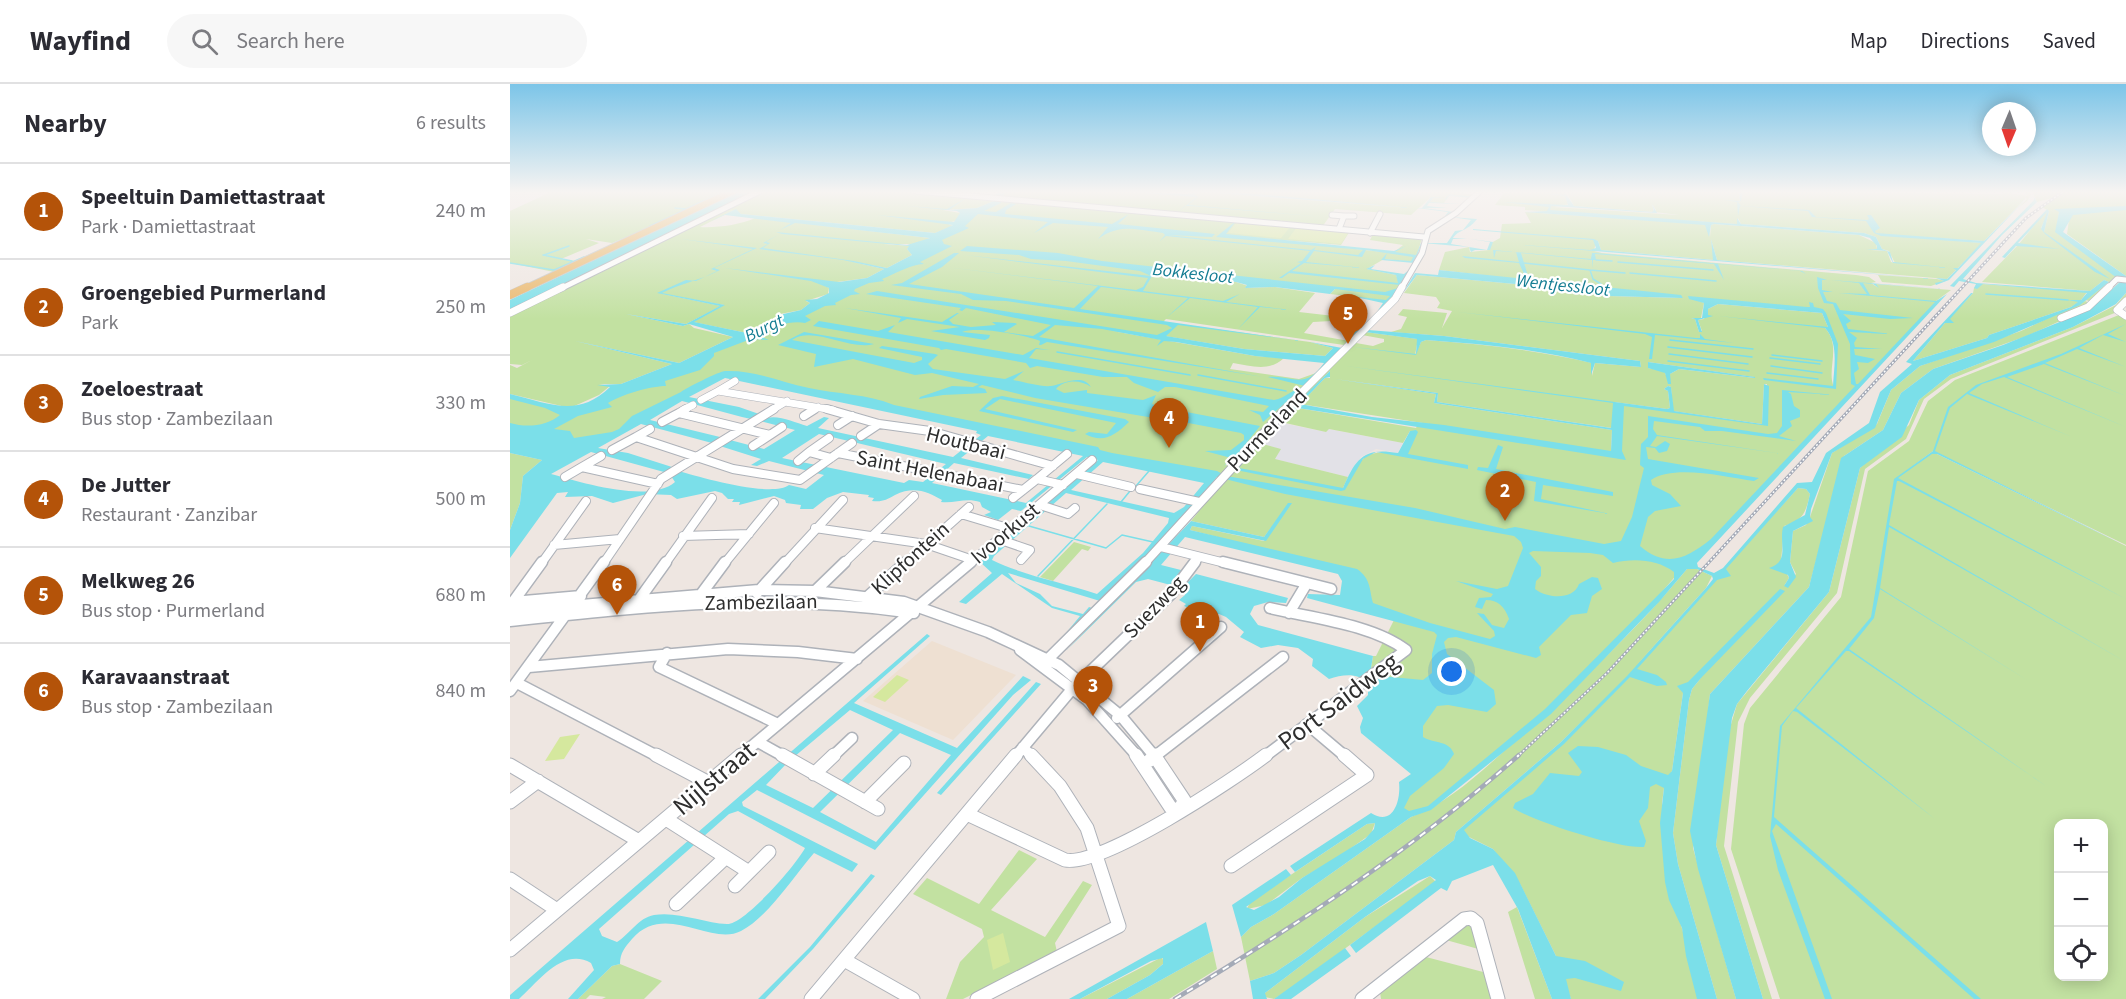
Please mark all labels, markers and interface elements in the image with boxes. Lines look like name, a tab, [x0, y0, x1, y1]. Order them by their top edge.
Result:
search box	[167, 14, 587, 68]
text: Wayfind	[30, 21, 131, 61]
icon: search	[188, 25, 221, 58]
text: Search here	[236, 25, 345, 57]
text: Map	[1850, 26, 1888, 56]
text: Directions	[1921, 26, 2009, 56]
text: Saved	[2042, 26, 2096, 56]
north arrow	[1982, 102, 2036, 156]
text: Nearby	[24, 105, 107, 142]
text: 6 results	[416, 109, 486, 137]
text: Speeltuin Damiettastraat	[81, 181, 325, 213]
text: 1	[38, 197, 49, 225]
text: 240 m	[436, 197, 486, 225]
text: Park · Damiettastraat	[81, 213, 256, 241]
water label: Bokkesloot	[1151, 257, 1236, 290]
water label: Wentjessloot	[1515, 268, 1612, 303]
text: Groengebied Purmerland	[81, 277, 326, 309]
text: 2	[38, 293, 49, 321]
text: 250 m	[436, 293, 486, 321]
pin: 5	[1328, 294, 1368, 344]
water label: Burgt	[740, 308, 789, 349]
text: Park	[81, 309, 118, 337]
text: Zoeloestraat	[81, 373, 203, 405]
street label: Purmerland	[1220, 382, 1314, 478]
text: 3	[38, 389, 49, 417]
text: 330 m	[436, 389, 486, 417]
pin: 4	[1150, 398, 1188, 448]
text: Bus stop · Zambezilaan	[81, 405, 273, 433]
street label: Houtbaai	[923, 419, 1009, 467]
street label: Saint Helenabaai	[854, 442, 1006, 500]
text: De Jutter	[81, 469, 171, 501]
pin: 2	[1486, 472, 1524, 521]
text: 4	[38, 485, 49, 513]
text: 500 m	[436, 485, 486, 513]
street label: Ivoorkust	[964, 495, 1046, 571]
text: Restaurant · Zanzibar	[81, 501, 257, 529]
street label: Klipfontein	[864, 514, 956, 602]
text: Melkweg 26	[81, 565, 195, 597]
pin: 6	[598, 566, 636, 615]
street label: Suezweg	[1116, 568, 1192, 645]
text: 5	[38, 581, 49, 609]
text: 680 m	[436, 581, 486, 609]
street label: Zambezilaan	[704, 586, 818, 618]
text: Bus stop · Purmerland	[81, 597, 265, 625]
pin: 1	[1180, 602, 1220, 652]
street label: Port Saidweg	[1270, 643, 1407, 759]
your location	[1437, 657, 1466, 686]
text: Karavaanstraat	[81, 661, 230, 693]
pin: 3	[1074, 666, 1112, 716]
text: 6	[38, 677, 49, 705]
text: 840 m	[436, 677, 486, 705]
text: Bus stop · Zambezilaan	[81, 693, 273, 721]
street label: Nijlstraat	[665, 732, 764, 824]
map controls	[2054, 819, 2108, 981]
button: +	[2054, 819, 2108, 873]
button: −	[2054, 873, 2108, 927]
button: locate	[2054, 927, 2108, 981]

